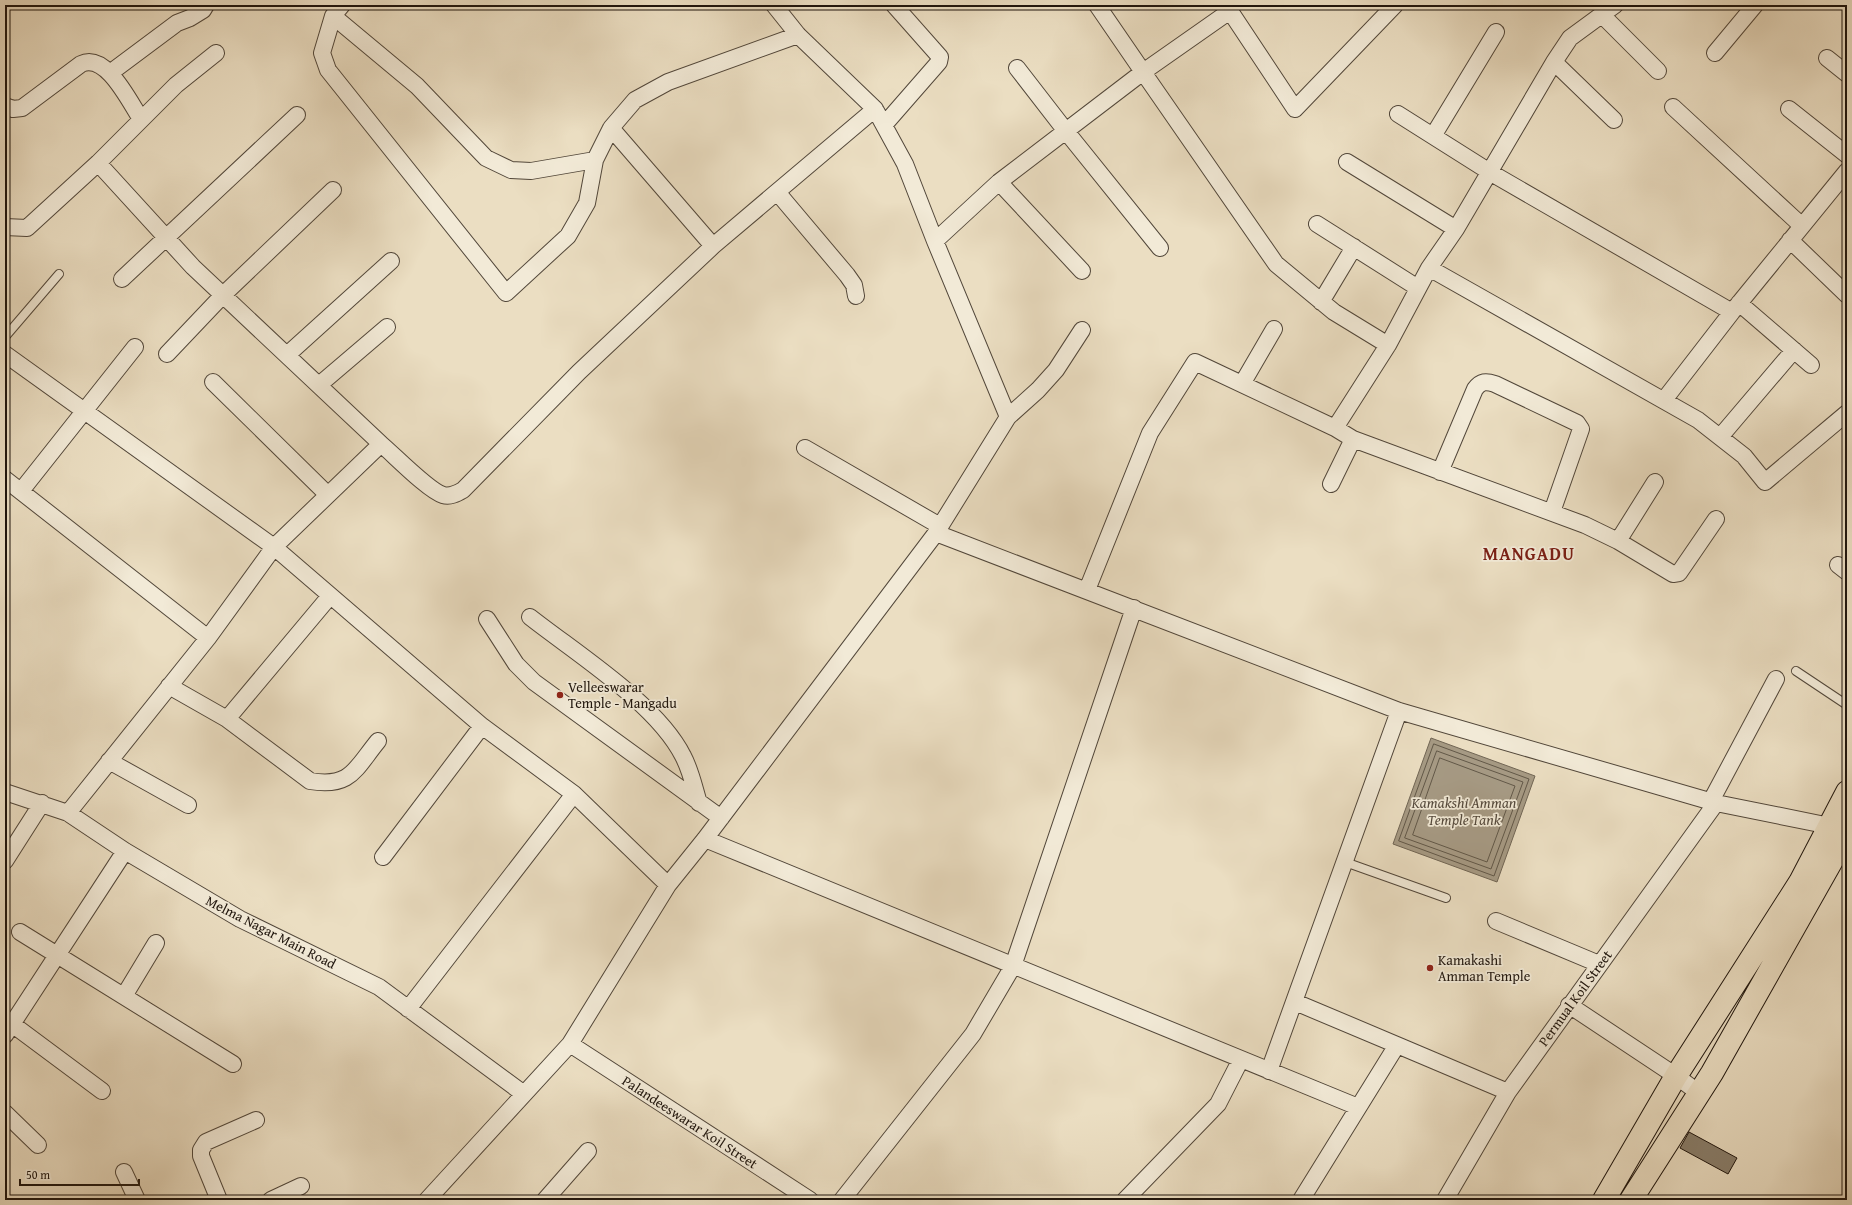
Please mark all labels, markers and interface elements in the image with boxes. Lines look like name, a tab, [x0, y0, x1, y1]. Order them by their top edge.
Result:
district label: MANGADU	[1483, 540, 1575, 567]
place label: Velleeswarar Temple - Mangadu	[568, 677, 677, 713]
marker: Velleeswarar Temple - Mangadu	[555, 690, 565, 700]
water label: Kamakshi Amman Temple Tank	[1411, 792, 1517, 830]
street label: Melma Nagar Main Road	[202, 890, 340, 974]
street label: Permual Koil Street	[1533, 946, 1617, 1050]
place label: Kamakashi Amman Temple	[1438, 950, 1531, 986]
marker: Kamakashi Amman Temple	[1425, 963, 1435, 973]
street label: Palandeeswarar Koil Street	[618, 1071, 762, 1173]
scale bar	[20, 1161, 139, 1187]
text: 50 m	[26, 1166, 50, 1183]

